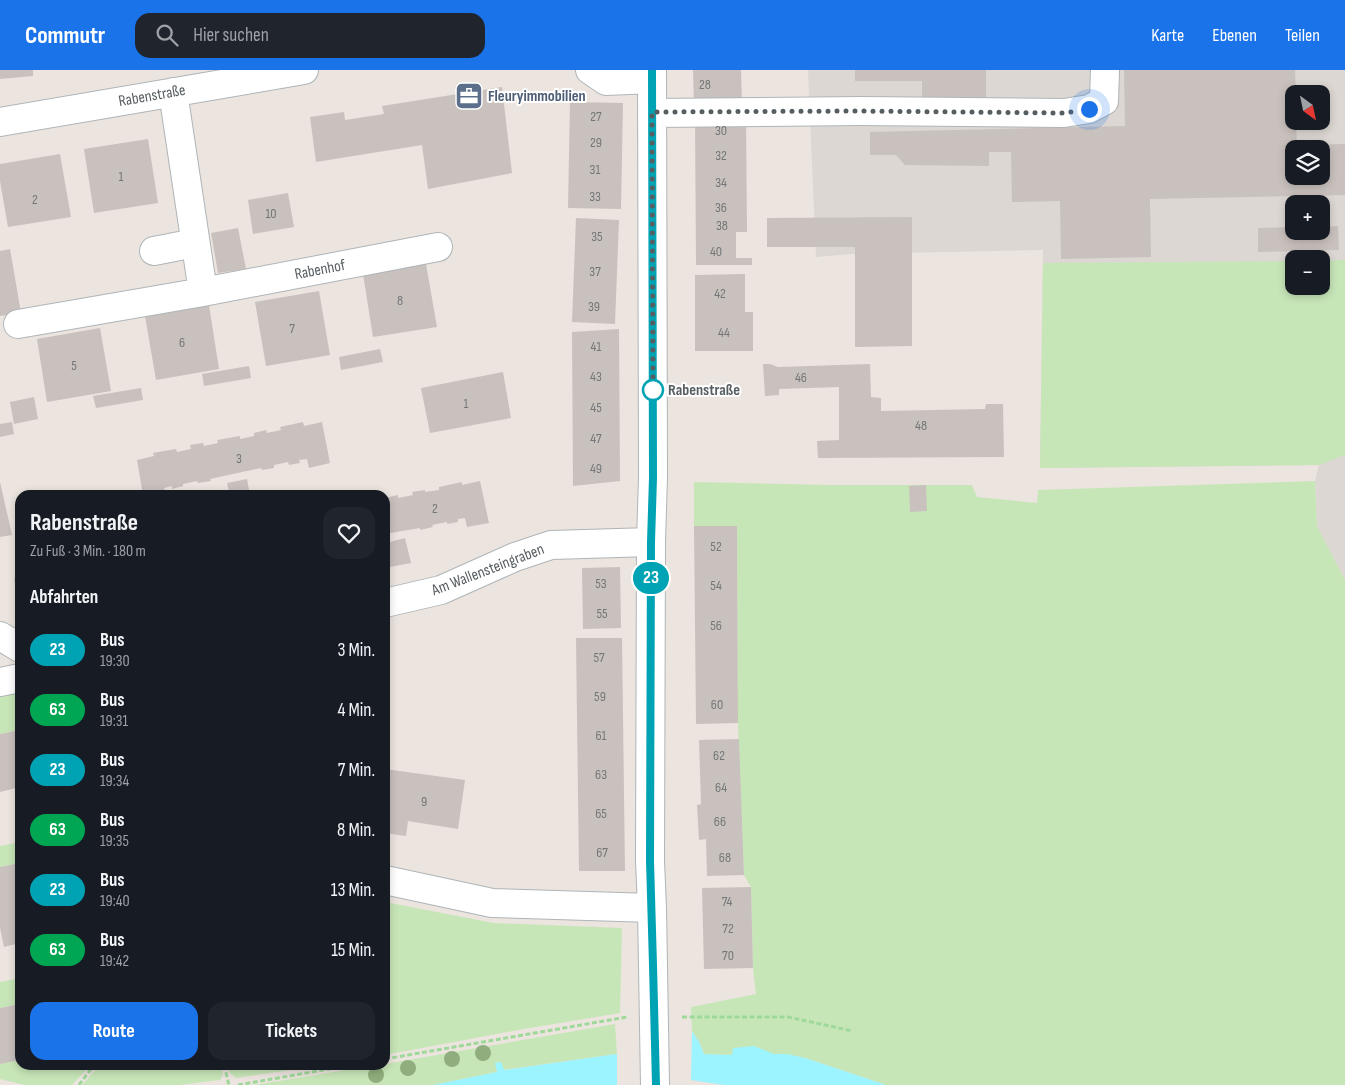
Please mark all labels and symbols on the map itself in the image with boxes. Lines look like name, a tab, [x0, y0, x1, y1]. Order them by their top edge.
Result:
house number: 28	[699, 76, 711, 93]
street label: Rabenstraße	[117, 81, 187, 111]
office icon: Fleuryimmobilien	[454, 81, 484, 111]
north arrow	[1285, 85, 1330, 130]
place label: Fleuryimmobilien	[488, 87, 586, 106]
your location	[1077, 97, 1102, 122]
house number: 27	[590, 108, 602, 125]
house number: 30	[715, 122, 727, 139]
house number: 29	[590, 134, 602, 151]
house number: 32	[715, 147, 727, 164]
house number: 31	[590, 161, 600, 178]
house number: 1	[119, 168, 124, 185]
house number: 34	[715, 174, 727, 191]
house number: 33	[589, 188, 601, 205]
house number: 2	[32, 191, 38, 208]
house number: 36	[715, 199, 727, 216]
house number: 10	[265, 205, 277, 222]
house number: 38	[716, 217, 728, 234]
house number: 35	[591, 228, 603, 245]
house number: 40	[710, 243, 722, 260]
street label: Rabenhof	[293, 256, 347, 284]
house number: 37	[589, 263, 601, 280]
house number: 42	[714, 285, 726, 302]
house number: 8	[397, 292, 403, 309]
house number: 39	[588, 298, 600, 315]
house number: 7	[289, 320, 295, 337]
house number: 44	[718, 324, 730, 341]
house number: 6	[179, 334, 185, 351]
house number: 41	[591, 338, 601, 355]
house number: 5	[71, 357, 77, 374]
house number: 43	[590, 368, 602, 385]
house number: 46	[795, 369, 807, 386]
marker: Rabenstraße	[642, 379, 664, 401]
place label: Rabenstraße	[668, 381, 740, 400]
house number: 1	[464, 395, 469, 412]
house number: 45	[590, 399, 602, 416]
house number: 48	[915, 417, 927, 434]
house number: 47	[590, 430, 602, 447]
house number: 3	[236, 450, 242, 467]
house number: 49	[590, 460, 602, 477]
house number: 2	[432, 500, 438, 517]
house number: 52	[710, 538, 722, 555]
street label: Am Wallensteingraben	[428, 540, 547, 601]
line badge: 23	[628, 562, 674, 594]
house number: 53	[595, 575, 607, 592]
house number: 54	[710, 577, 722, 594]
house number: 55	[596, 605, 608, 622]
house number: 56	[710, 617, 722, 634]
house number: 57	[593, 649, 605, 666]
house number: 59	[594, 688, 606, 705]
house number: 60	[711, 696, 723, 713]
house number: 61	[595, 727, 607, 744]
house number: 62	[713, 747, 725, 764]
house number: 63	[595, 766, 607, 783]
house number: 64	[715, 779, 727, 796]
house number: 9	[421, 793, 427, 810]
house number: 65	[595, 805, 607, 822]
house number: 66	[714, 813, 726, 830]
house number: 67	[596, 844, 608, 861]
house number: 68	[719, 849, 731, 866]
house number: 74	[722, 893, 733, 910]
house number: 72	[722, 920, 734, 937]
house number: 70	[722, 947, 734, 964]

